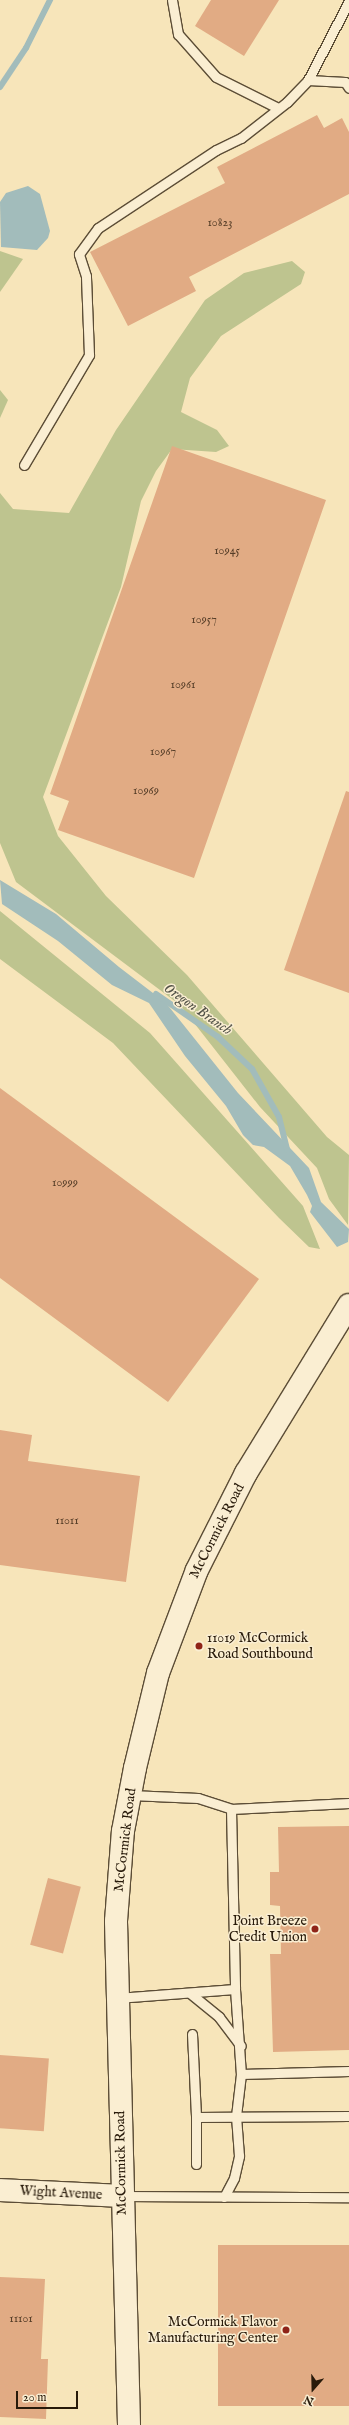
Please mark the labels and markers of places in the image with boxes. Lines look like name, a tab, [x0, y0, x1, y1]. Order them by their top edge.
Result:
place label: 11019 McCormick Road Southbound	[207, 1630, 313, 1662]
marker: 11019 McCormick Road Southbound	[194, 1641, 204, 1651]
place label: Point Breeze Credit Union	[229, 1913, 307, 1946]
marker: Point Breeze Credit Union	[310, 1924, 320, 1934]
place label: McCormick Flavor Manufacturing Center	[148, 2314, 278, 2346]
marker: McCormick Flavor Manufacturing Center	[281, 2325, 291, 2335]

